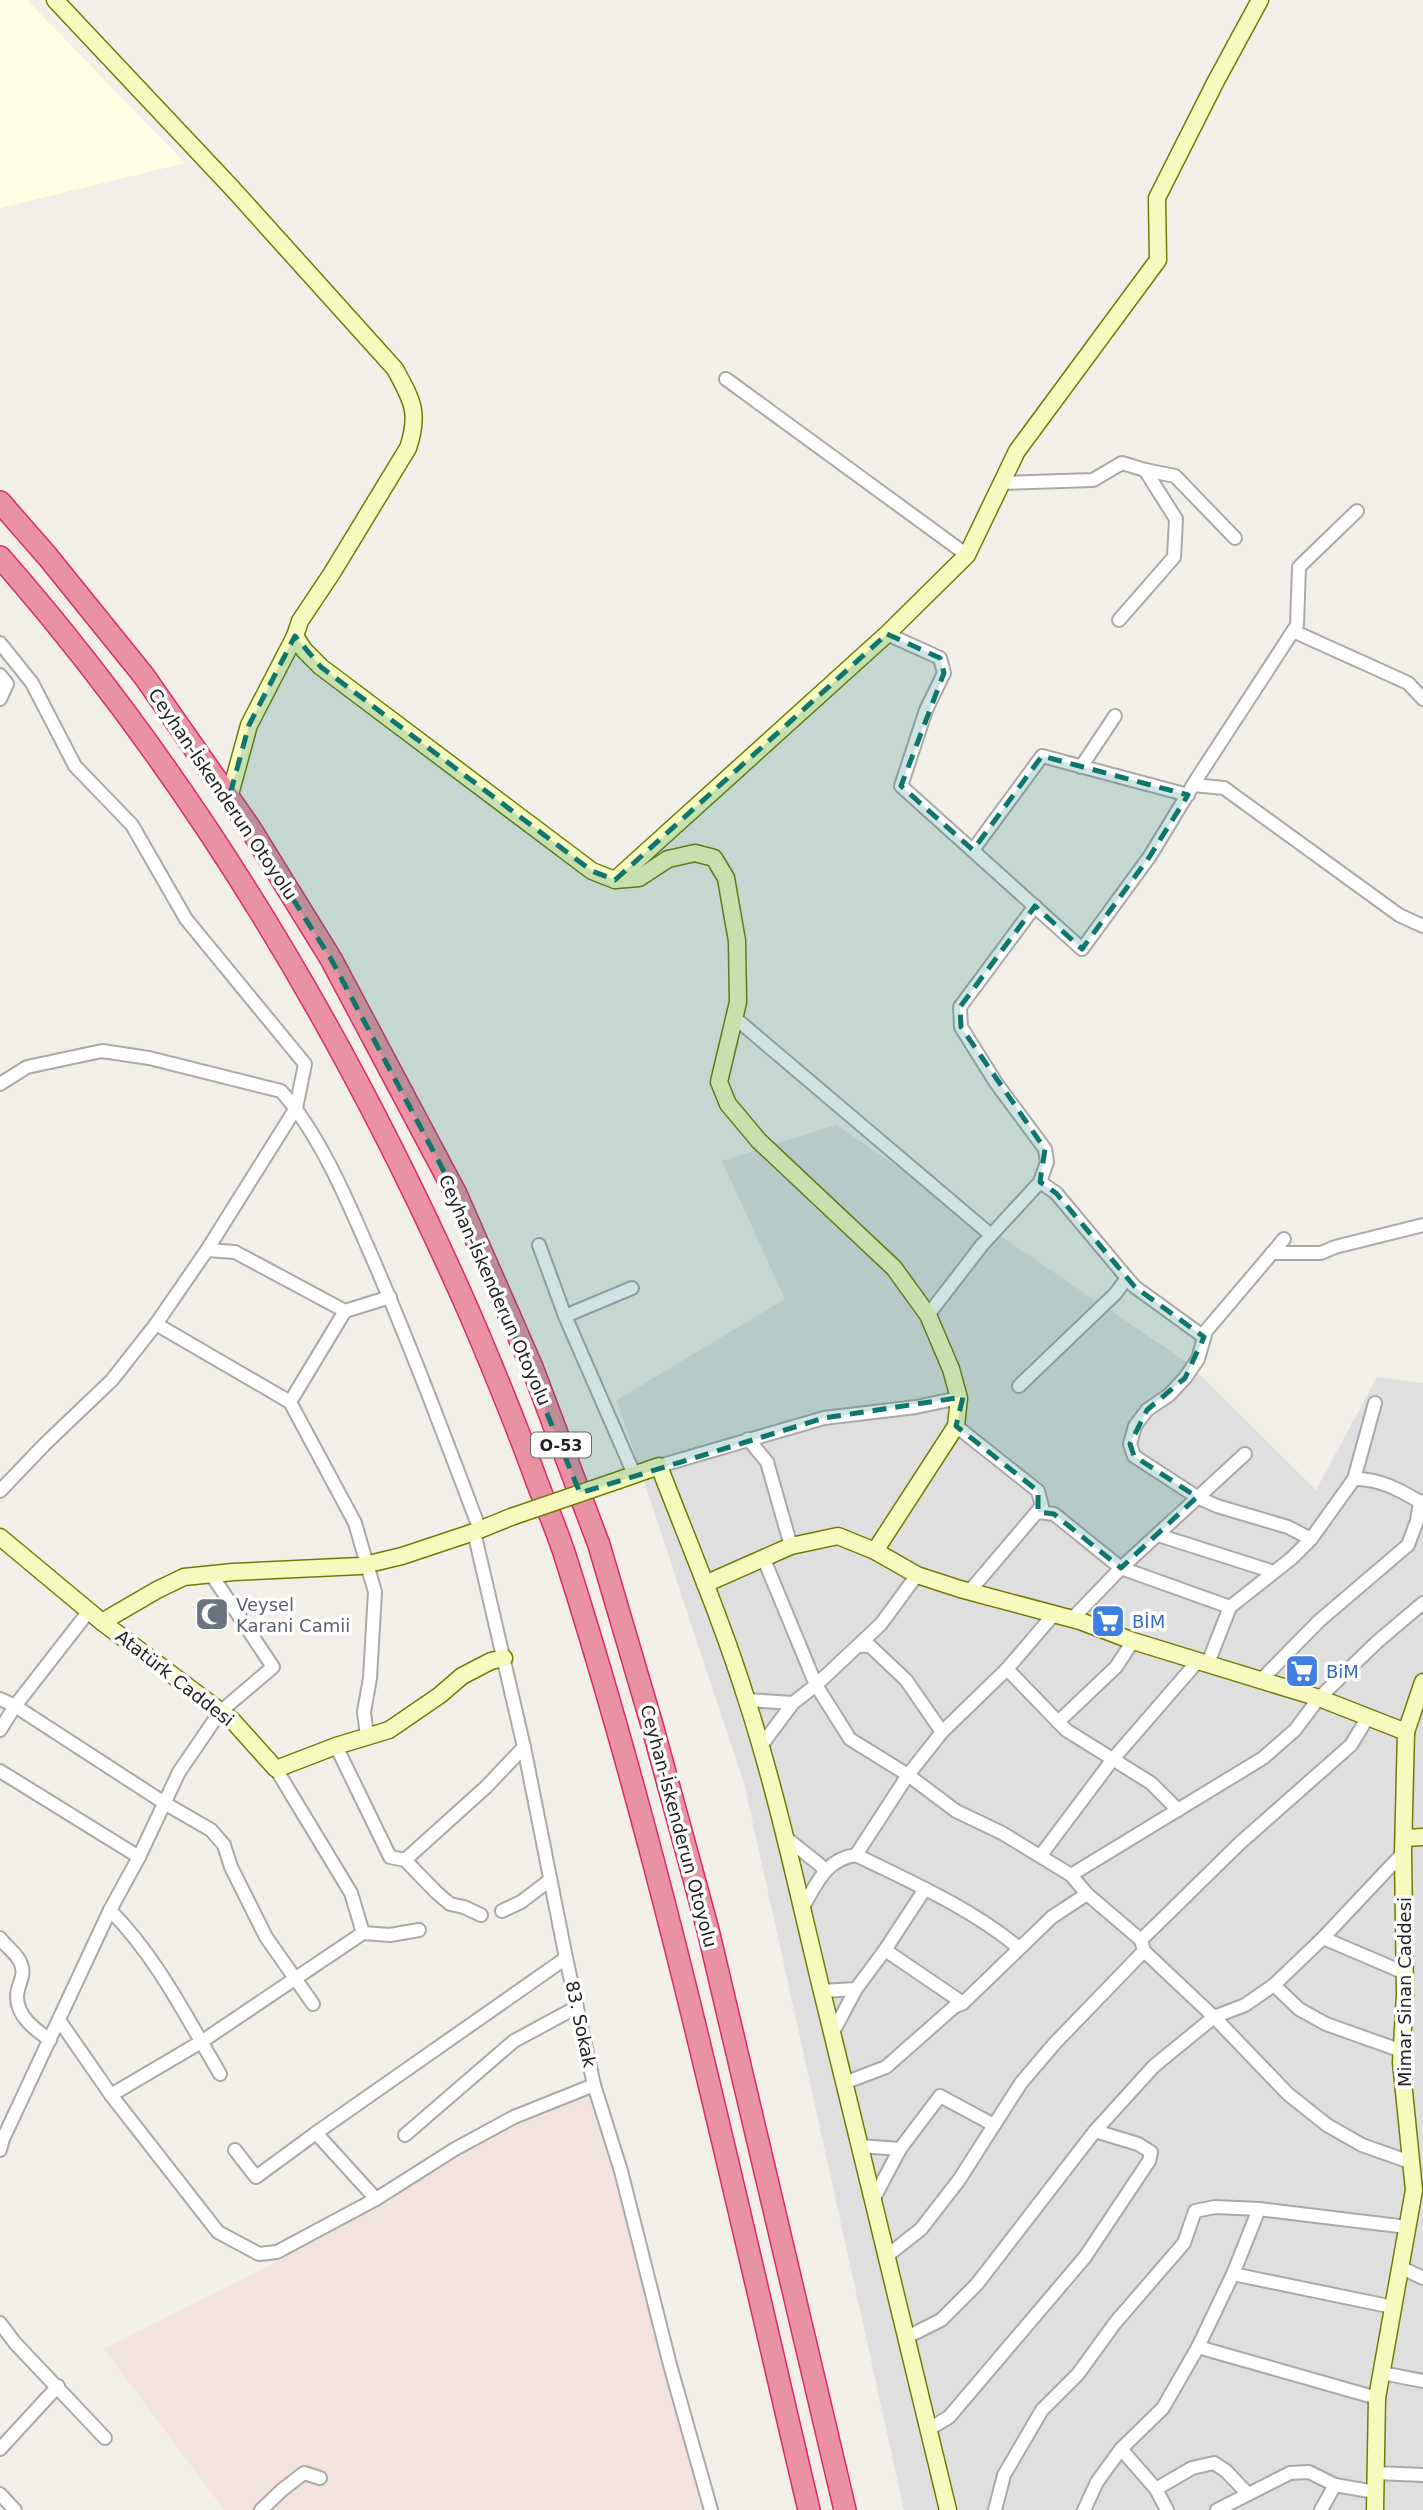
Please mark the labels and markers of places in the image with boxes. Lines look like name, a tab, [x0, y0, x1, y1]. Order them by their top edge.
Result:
place label: Veysel Karani Camii	[236, 1594, 350, 1636]
mosque icon: Veysel Karani Camii	[193, 1595, 231, 1633]
supermarket icon: BİM	[1089, 1602, 1127, 1640]
place label: BİM	[1132, 1611, 1165, 1632]
supermarket icon: BiM	[1283, 1652, 1321, 1690]
place label: BiM	[1326, 1661, 1359, 1682]

